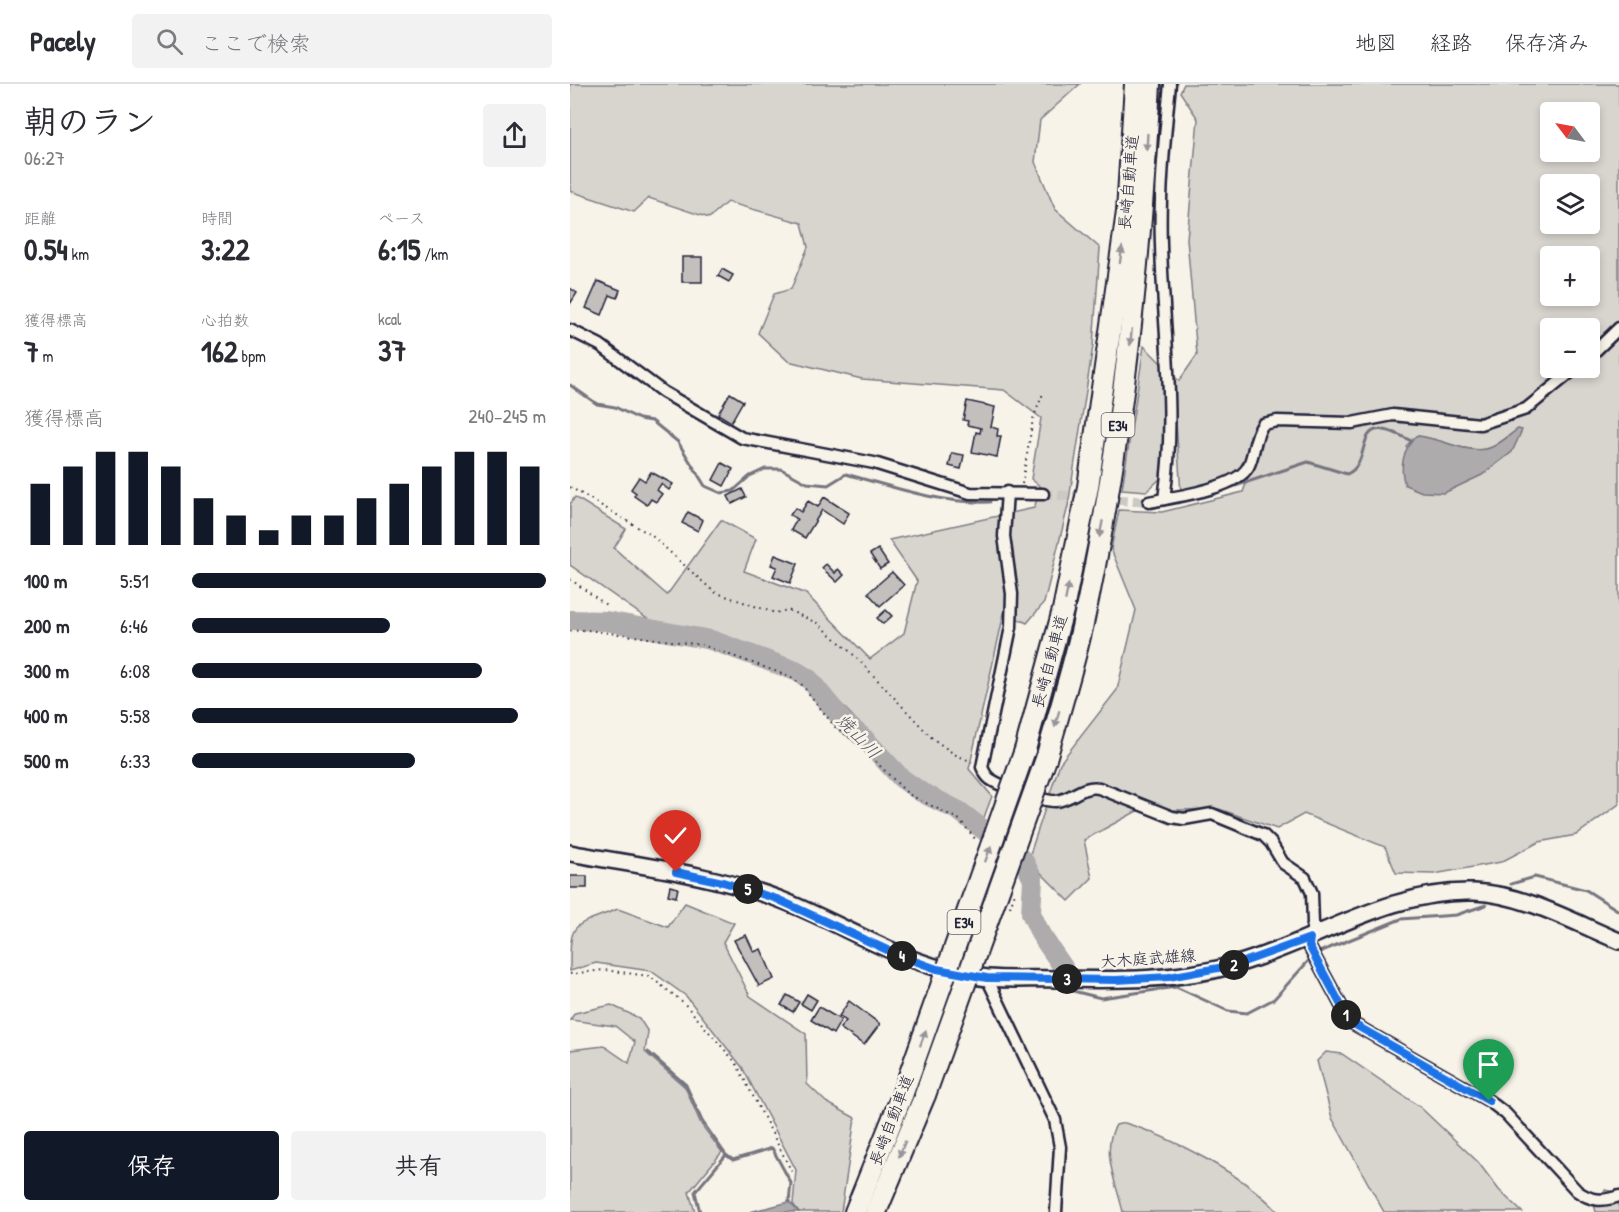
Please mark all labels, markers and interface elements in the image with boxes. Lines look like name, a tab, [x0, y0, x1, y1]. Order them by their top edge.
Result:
search box	[132, 14, 552, 68]
text: Pacely	[30, 22, 96, 60]
icon: search	[153, 25, 186, 58]
text: ここで検索	[201, 28, 311, 58]
text: 地図	[1355, 28, 1397, 57]
text: 経路	[1430, 28, 1472, 57]
text: 保存済み	[1505, 28, 1589, 57]
text: 朝のラン	[24, 99, 156, 143]
north arrow	[1540, 102, 1600, 162]
map controls	[1540, 102, 1600, 378]
button: share	[483, 104, 546, 167]
street label: 長崎自動車道	[1113, 133, 1143, 231]
one-way arrow	[1142, 133, 1152, 152]
text: 06:27	[24, 144, 65, 171]
button: layers	[1540, 174, 1600, 234]
text: 距離	[24, 207, 56, 229]
text: 時間	[201, 207, 233, 229]
text: ペース	[378, 207, 425, 229]
text: 0.54	[24, 229, 68, 269]
text: 3:22	[201, 229, 249, 269]
text: 6:15	[378, 229, 421, 269]
text: km	[68, 243, 89, 265]
text: /km	[421, 243, 448, 265]
one-way arrow	[1116, 245, 1125, 264]
button: +	[1540, 246, 1600, 306]
text: kcal	[378, 308, 401, 330]
text: 獲得標高	[24, 309, 88, 331]
text: 心拍数	[201, 309, 249, 331]
button: −	[1540, 318, 1600, 378]
one-way arrow	[1126, 327, 1135, 346]
text: 37	[378, 330, 406, 370]
text: 7	[24, 331, 39, 371]
text: 162	[201, 331, 238, 371]
text: m	[39, 345, 53, 367]
text: bpm	[238, 345, 266, 367]
text: 240–245 m	[468, 402, 546, 429]
text: 獲得標高	[24, 404, 104, 431]
road number: E34	[1102, 413, 1134, 437]
one-way arrow	[1096, 520, 1105, 539]
text: 100 m	[24, 567, 67, 594]
text: 5:51	[120, 567, 149, 594]
one-way arrow	[1063, 583, 1072, 602]
text: 200 m	[24, 612, 69, 639]
text: 6:46	[120, 612, 148, 639]
street label: 長崎自動車道	[1026, 612, 1072, 710]
text: 300 m	[24, 657, 69, 684]
text: 6:08	[120, 657, 150, 684]
text: 400 m	[24, 702, 68, 729]
text: 5:58	[120, 702, 150, 729]
water label: 焼山川	[831, 708, 887, 764]
one-way arrow	[1052, 710, 1061, 728]
text: 500 m	[24, 747, 69, 774]
text: 6:33	[120, 747, 151, 774]
pin	[650, 810, 701, 872]
icon: check	[659, 819, 692, 852]
one-way arrow	[984, 845, 994, 863]
pin: 5	[733, 874, 763, 904]
text: 5	[745, 878, 751, 900]
road number: E34	[948, 910, 980, 934]
pin: 4	[887, 941, 917, 971]
street label: 大木庭武雄線	[1099, 944, 1197, 972]
text: 4	[899, 945, 905, 967]
pin: 2	[1219, 950, 1249, 980]
text: 2	[1230, 954, 1238, 976]
pin: 3	[1052, 964, 1082, 994]
text: 3	[1063, 968, 1071, 990]
pin: 1	[1331, 1000, 1361, 1030]
text: 1	[1343, 1004, 1349, 1026]
one-way arrow	[918, 1029, 928, 1047]
pin	[1463, 1039, 1514, 1101]
icon: arrive	[1472, 1048, 1505, 1081]
street label: 長崎自動車道	[864, 1071, 918, 1169]
button: 保存	[24, 1131, 279, 1200]
button: 共有	[291, 1131, 546, 1200]
one-way arrow	[897, 1140, 907, 1158]

